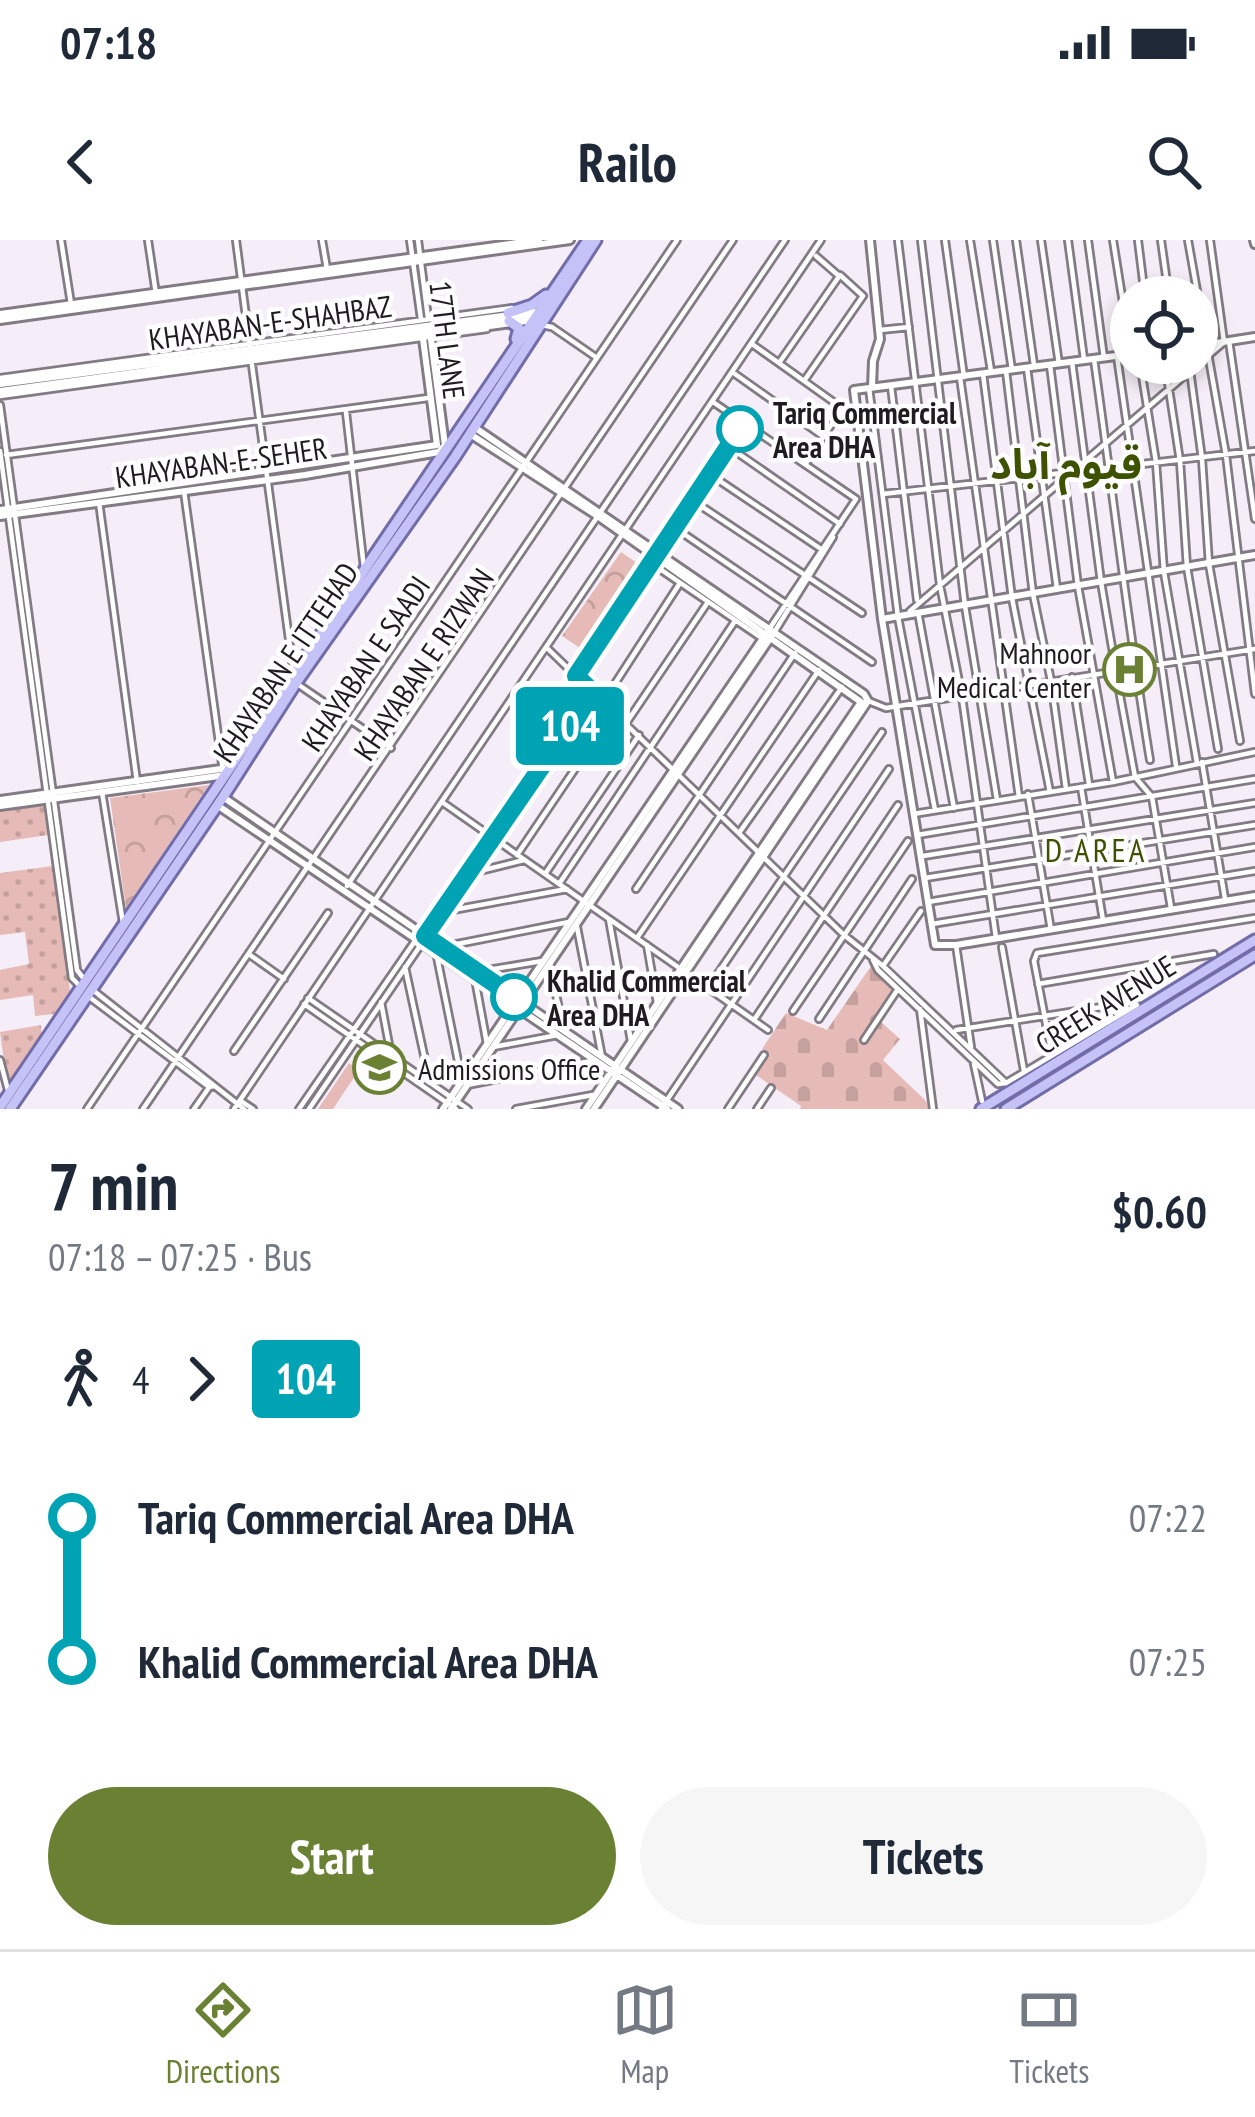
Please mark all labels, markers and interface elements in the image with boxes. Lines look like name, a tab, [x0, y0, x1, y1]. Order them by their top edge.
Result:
text: 07:18	[60, 13, 157, 71]
text: Railo	[578, 127, 677, 197]
icon: back	[48, 129, 114, 195]
icon: search	[1141, 129, 1207, 195]
map controls	[1110, 276, 1218, 384]
button: locate	[1110, 276, 1218, 384]
street label: 17TH LANE	[421, 279, 475, 401]
street label: KHAYABAN-E-SHAHBAZ	[146, 286, 394, 358]
place label: Tariq Commercial Area DHA	[772, 393, 957, 466]
marker: Tariq Commercial Area DHA	[718, 407, 762, 451]
street label: KHAYABAN-E-SEHER	[113, 428, 329, 496]
district label: قیوم آباد	[990, 436, 1142, 496]
street label: KHAYABAN E ITTEHAD	[204, 555, 366, 769]
street label: KHAYABAN E RIZWAN	[344, 560, 502, 768]
street label: KHAYABAN E SAADI	[292, 568, 438, 758]
place label: Mahnoor Medical Center	[937, 633, 1092, 706]
hospital icon: Mahnoor Medical Center	[1102, 641, 1158, 697]
line badge: 104	[501, 687, 639, 765]
text: 104	[540, 698, 600, 753]
district label: D AREA	[1045, 828, 1147, 871]
street label: CREEK AVENUE	[1028, 946, 1182, 1062]
place label: Khalid Commercial Area DHA	[546, 961, 747, 1034]
marker: Khalid Commercial Area DHA	[492, 975, 536, 1019]
school or university icon: Admissions Office	[351, 1040, 407, 1096]
place label: Admissions Office	[418, 1049, 601, 1088]
text: 7 min	[48, 1143, 178, 1228]
text: $0.60	[1111, 1182, 1207, 1240]
text: 07:18 – 07:25 · Bus	[48, 1231, 312, 1282]
icon: walk	[48, 1346, 114, 1412]
icon: forward	[168, 1346, 234, 1412]
text: 104	[276, 1351, 336, 1406]
text: 4	[132, 1354, 150, 1405]
text: Tariq Commercial Area DHA	[138, 1488, 574, 1546]
text: 07:22	[1129, 1492, 1207, 1543]
text: Khalid Commercial Area DHA	[138, 1632, 598, 1690]
text: 07:25	[1129, 1636, 1207, 1687]
button: Start	[48, 1787, 616, 1925]
button: Tickets	[640, 1787, 1207, 1925]
tab: Directions	[166, 1977, 280, 2092]
tab: Map	[612, 1977, 678, 2092]
tab: Tickets	[1009, 1977, 1089, 2092]

